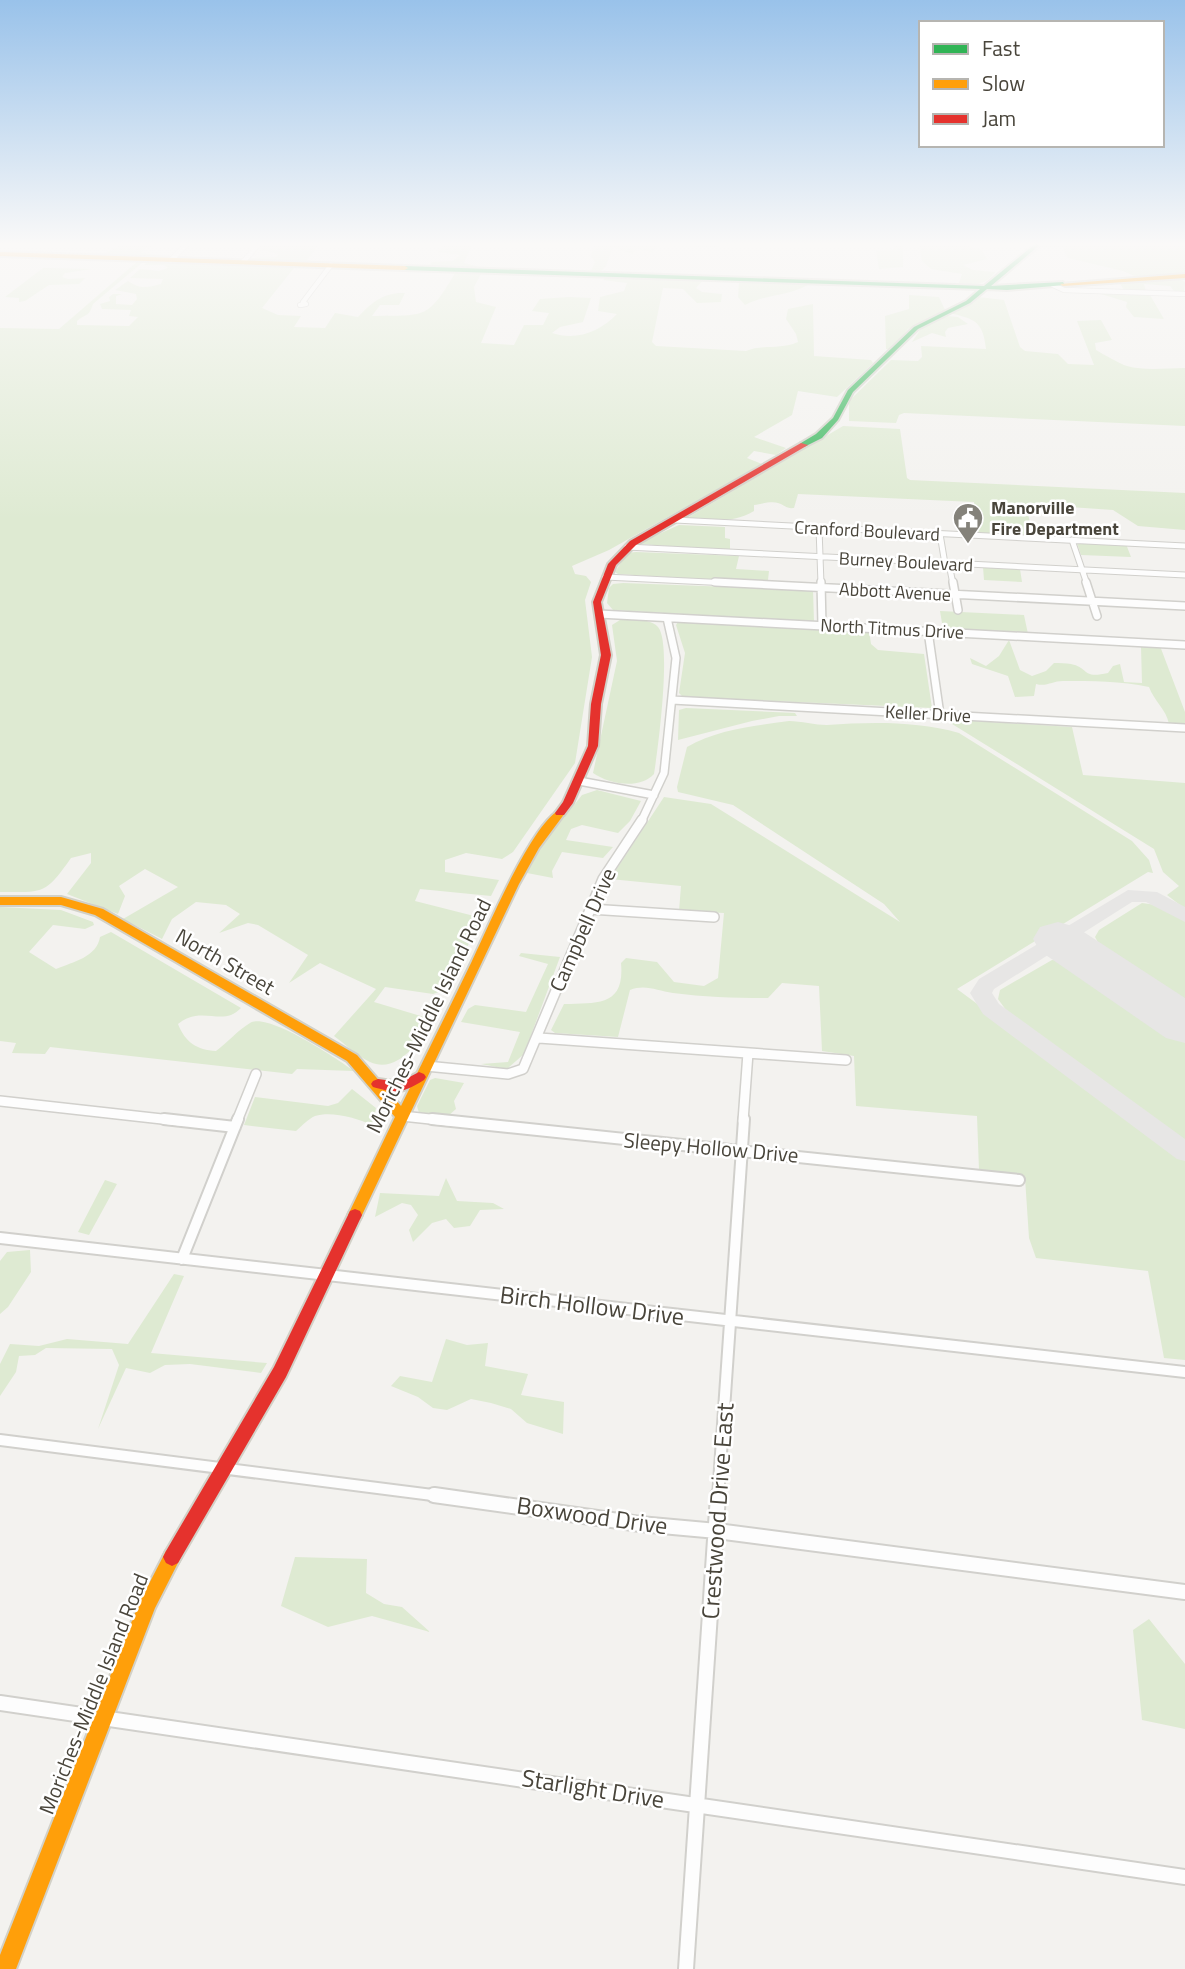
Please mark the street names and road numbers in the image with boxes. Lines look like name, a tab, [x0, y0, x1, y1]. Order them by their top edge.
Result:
street label: Cranford Boulevard	[794, 513, 940, 548]
street label: Burney Boulevard	[838, 545, 974, 579]
street label: Abbott Avenue	[838, 575, 952, 608]
street label: North Titmus Drive	[820, 611, 965, 646]
street label: Keller Drive	[884, 698, 972, 729]
street label: Campbell Drive	[541, 863, 624, 997]
street label: Moriches-Middle Island Road	[357, 893, 499, 1138]
street label: North Street	[170, 920, 282, 1003]
street label: Sleepy Hollow Drive	[622, 1123, 800, 1171]
street label: Birch Hollow Drive	[498, 1276, 686, 1334]
street label: Crestwood Drive East	[691, 1401, 743, 1620]
street label: Boxwood Drive	[514, 1487, 670, 1543]
street label: Moriches-Middle Island Road	[30, 1568, 156, 1819]
street label: Starlight Drive	[519, 1759, 667, 1817]

